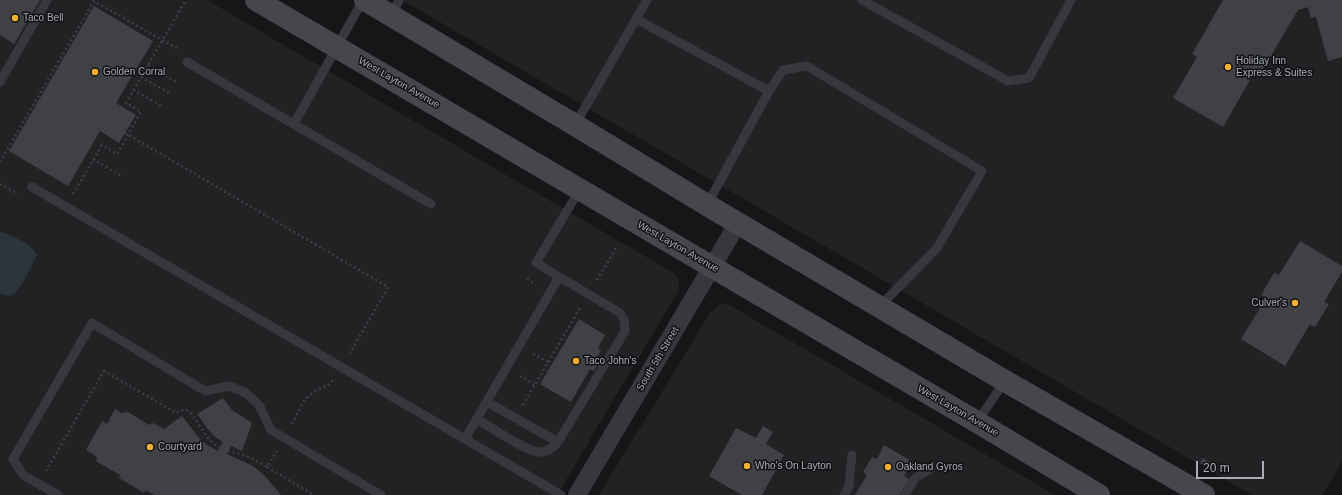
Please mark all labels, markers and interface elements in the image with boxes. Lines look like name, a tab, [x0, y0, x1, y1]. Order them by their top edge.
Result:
place label: Taco Bell	[23, 12, 64, 24]
marker: Taco Bell	[10, 13, 20, 23]
street label: West Layton Avenue	[356, 55, 442, 111]
place label: Holiday Inn Express & Suites	[1236, 55, 1312, 78]
marker: Holiday Inn Express & Suites	[1223, 62, 1233, 72]
place label: Golden Corral	[103, 66, 165, 78]
marker: Golden Corral	[90, 67, 100, 77]
street label: West Layton Avenue	[635, 219, 721, 275]
place label: Culver's	[1251, 297, 1287, 309]
marker: Culver's	[1290, 298, 1300, 308]
street label: South 5th Street	[634, 325, 682, 393]
place label: Taco John's	[584, 355, 636, 367]
marker: Taco John's	[571, 356, 581, 366]
street label: West Layton Avenue	[915, 383, 1001, 439]
place label: Courtyard	[158, 441, 202, 453]
marker: Courtyard	[145, 442, 155, 452]
scale bar	[1198, 453, 1266, 479]
place label: Who's On Layton	[755, 460, 831, 472]
marker: Who's On Layton	[742, 461, 752, 471]
place label: Oakland Gyros	[896, 461, 963, 473]
text: 20 m	[1203, 461, 1230, 475]
marker: Oakland Gyros	[883, 462, 893, 472]

